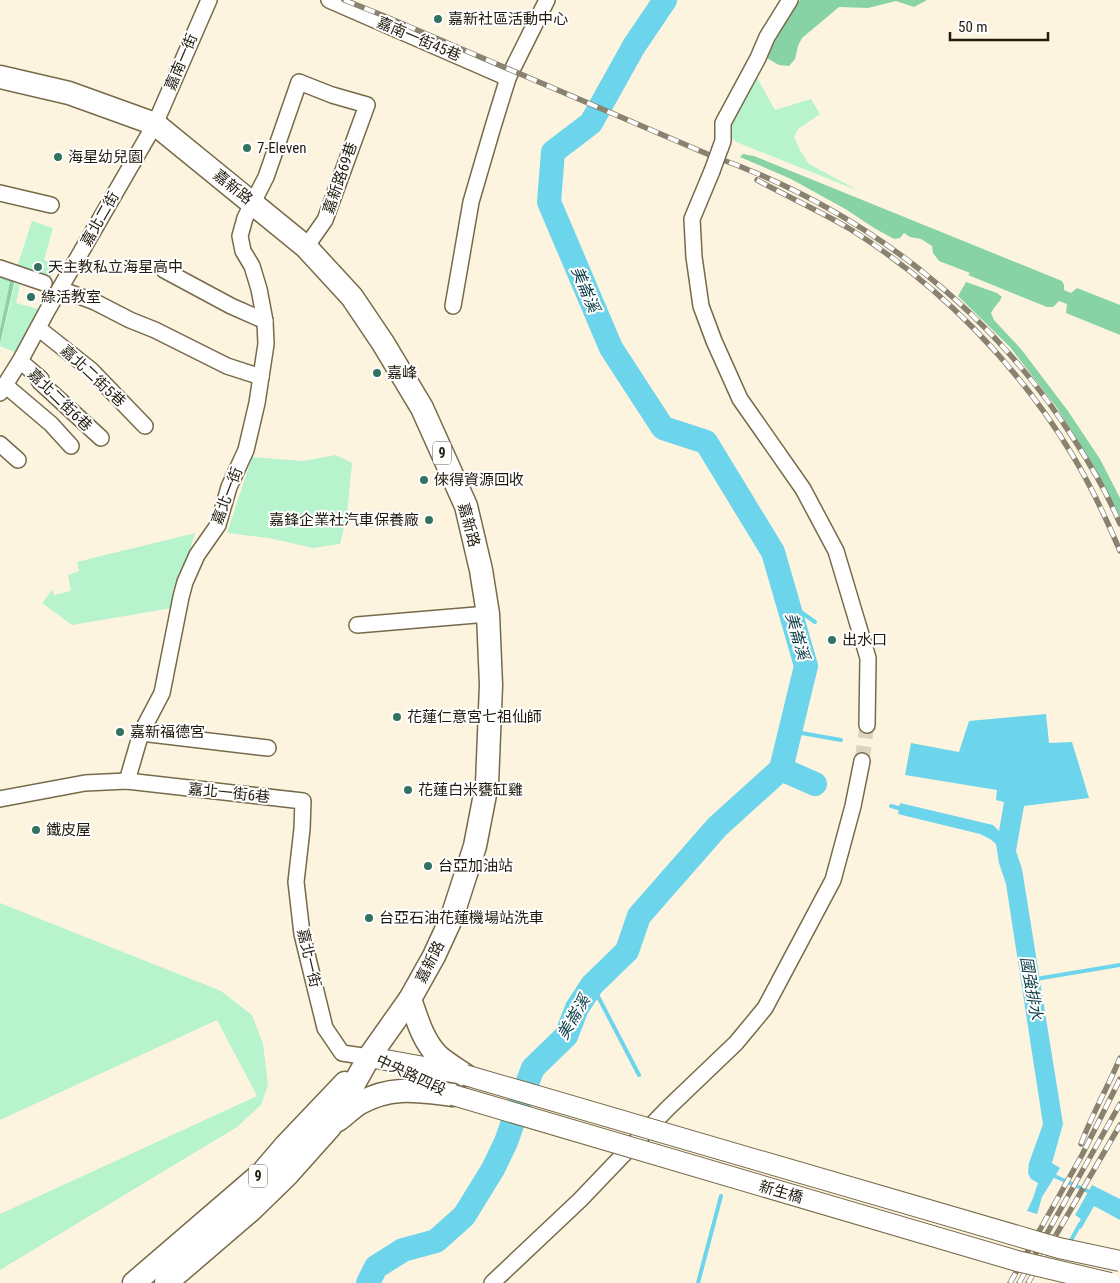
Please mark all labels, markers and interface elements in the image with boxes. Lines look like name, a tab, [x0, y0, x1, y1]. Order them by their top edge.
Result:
place label: 嘉新社區活動中心	[448, 10, 568, 28]
scale bar	[950, 10, 1048, 42]
street label: 嘉南一街45巷	[374, 13, 464, 65]
marker: 嘉新社區活動中心	[432, 13, 444, 25]
text: 50 m	[958, 18, 988, 36]
street label: 嘉南一街	[161, 31, 201, 93]
place label: 7-Eleven	[257, 139, 307, 157]
street label: 嘉新路69巷	[319, 140, 361, 216]
marker: 7-Eleven	[241, 142, 253, 154]
place label: 海星幼兒園	[68, 148, 143, 166]
marker: 海星幼兒園	[52, 151, 64, 163]
street label: 嘉新路	[210, 166, 256, 208]
street label: 嘉北二街	[77, 189, 123, 249]
place label: 天主教私立海星高中	[48, 258, 183, 276]
marker: 天主教私立海星高中	[32, 261, 44, 273]
water label: 美崙溪	[567, 263, 604, 317]
place label: 綠活教室	[41, 288, 101, 306]
marker: 綠活教室	[25, 291, 37, 303]
street label: 嘉北二街5巷	[57, 341, 129, 411]
place label: 嘉峰	[387, 364, 417, 382]
street label: 嘉北二街6巷	[24, 365, 96, 435]
marker: 嘉峰	[371, 367, 383, 379]
road number: 9	[433, 442, 451, 464]
street label: 嘉北一街	[208, 465, 246, 527]
place label: 倈得資源回收	[434, 471, 524, 489]
marker: 倈得資源回收	[418, 474, 430, 486]
street label: 嘉新路	[454, 501, 484, 549]
place label: 嘉鋒企業社汽車保養廠	[269, 511, 419, 529]
marker: 嘉鋒企業社汽車保養廠	[423, 514, 435, 526]
water label: 美崙溪	[782, 610, 814, 664]
place label: 出水口	[842, 631, 887, 649]
marker: 出水口	[826, 634, 838, 646]
place label: 花蓮仁意宮七祖仙師	[407, 708, 542, 726]
marker: 花蓮仁意宮七祖仙師	[391, 711, 403, 723]
place label: 嘉新福德宮	[130, 723, 205, 741]
marker: 嘉新福德宮	[114, 726, 126, 738]
street label: 嘉北一街6巷	[187, 780, 271, 806]
place label: 花蓮白米甕缸雞	[418, 781, 523, 799]
marker: 花蓮白米甕缸雞	[402, 784, 414, 796]
place label: 鐵皮屋	[46, 821, 91, 839]
marker: 鐵皮屋	[30, 824, 42, 836]
place label: 台亞加油站	[438, 857, 513, 875]
marker: 台亞加油站	[422, 860, 434, 872]
place label: 台亞石油花蓮機場站洗車	[379, 909, 544, 927]
marker: 台亞石油花蓮機場站洗車	[363, 912, 375, 924]
street label: 嘉北一街	[293, 927, 325, 989]
street label: 嘉新路	[412, 938, 448, 986]
water label: 國強排水	[1017, 955, 1047, 1022]
water label: 美崙溪	[553, 990, 595, 1043]
street label: 中央路四段	[373, 1051, 449, 1099]
road number: 9	[249, 1164, 267, 1188]
street label: 新生橋	[757, 1177, 805, 1207]

